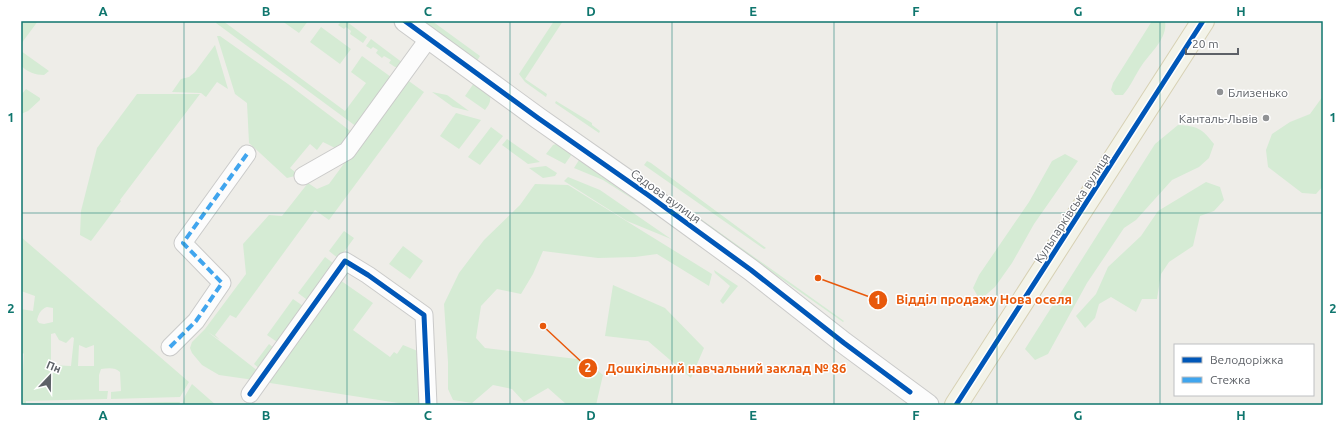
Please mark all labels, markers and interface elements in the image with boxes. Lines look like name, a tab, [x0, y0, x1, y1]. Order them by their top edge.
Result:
text: A	[98, 4, 108, 18]
text: B	[262, 4, 271, 18]
text: C	[424, 4, 433, 18]
text: D	[586, 4, 596, 18]
text: E	[749, 4, 757, 18]
text: F	[912, 4, 920, 18]
text: G	[1074, 4, 1083, 18]
text: H	[1236, 4, 1246, 18]
scale bar	[1186, 30, 1238, 56]
text: 20 m	[1192, 37, 1219, 50]
place label: Близенько	[1228, 86, 1288, 99]
marker: Близенько	[1215, 87, 1225, 97]
text: 1	[7, 110, 15, 124]
text: 1	[1329, 110, 1337, 124]
place label: Канталь-Львів	[1179, 112, 1258, 125]
marker: Канталь-Львів	[1261, 113, 1271, 123]
street label: Кульпарківська вулиця	[1032, 151, 1112, 265]
street label: Садова вулиця	[629, 166, 703, 226]
callout: Відділ продажу Нова оселя	[868, 287, 1080, 312]
text: Відділ продажу Нова оселя	[896, 292, 1072, 306]
text: 1	[875, 293, 881, 306]
text: 2	[7, 301, 15, 315]
text: 2	[1329, 301, 1337, 315]
legend	[1174, 344, 1314, 396]
text: Велодоріжка	[1210, 353, 1284, 366]
callout: Дошкільний навчальний заклад № 86	[578, 355, 854, 380]
north arrow	[30, 356, 70, 396]
text: Пн	[45, 358, 63, 375]
text: 2	[585, 361, 592, 374]
text: Дошкільний навчальний заклад № 86	[606, 361, 846, 375]
text: Стежка	[1210, 373, 1250, 386]
text: A	[98, 408, 108, 422]
text: B	[262, 408, 271, 422]
text: C	[424, 408, 433, 422]
text: D	[586, 408, 596, 422]
text: E	[749, 408, 757, 422]
text: F	[912, 408, 920, 422]
text: G	[1074, 408, 1083, 422]
text: H	[1236, 408, 1246, 422]

